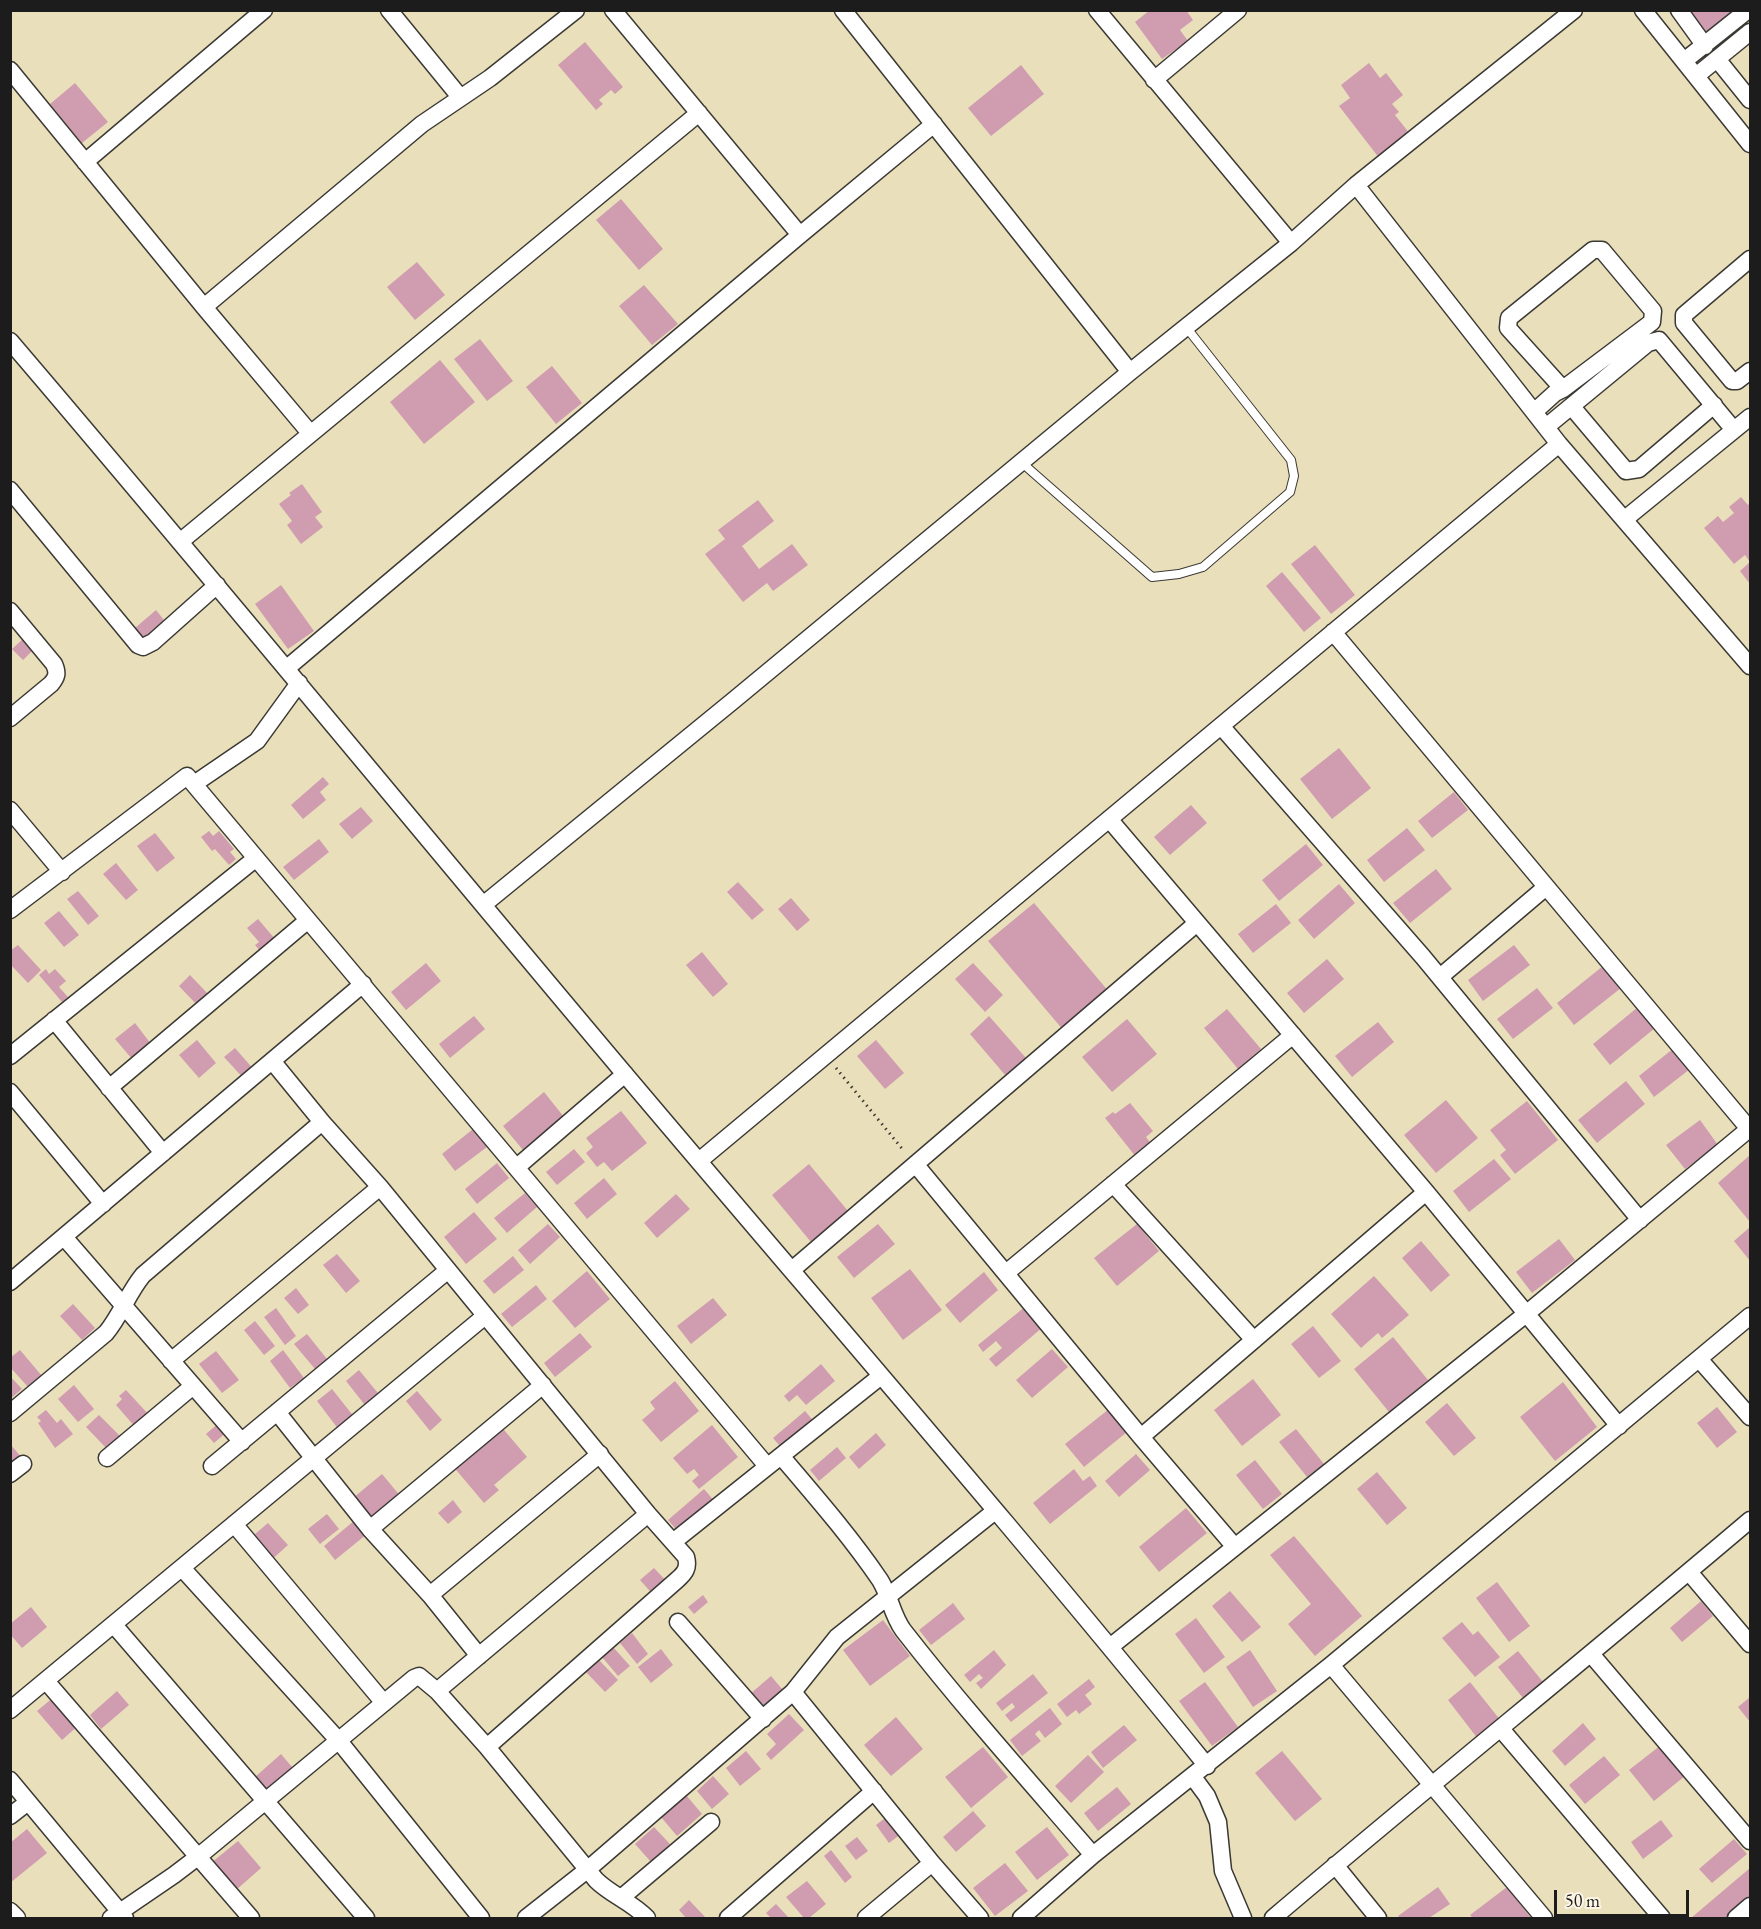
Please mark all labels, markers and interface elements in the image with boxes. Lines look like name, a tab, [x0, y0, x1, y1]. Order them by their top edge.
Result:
scale bar	[1557, 1878, 1692, 1916]
text: 50 m	[1565, 1889, 1600, 1912]

